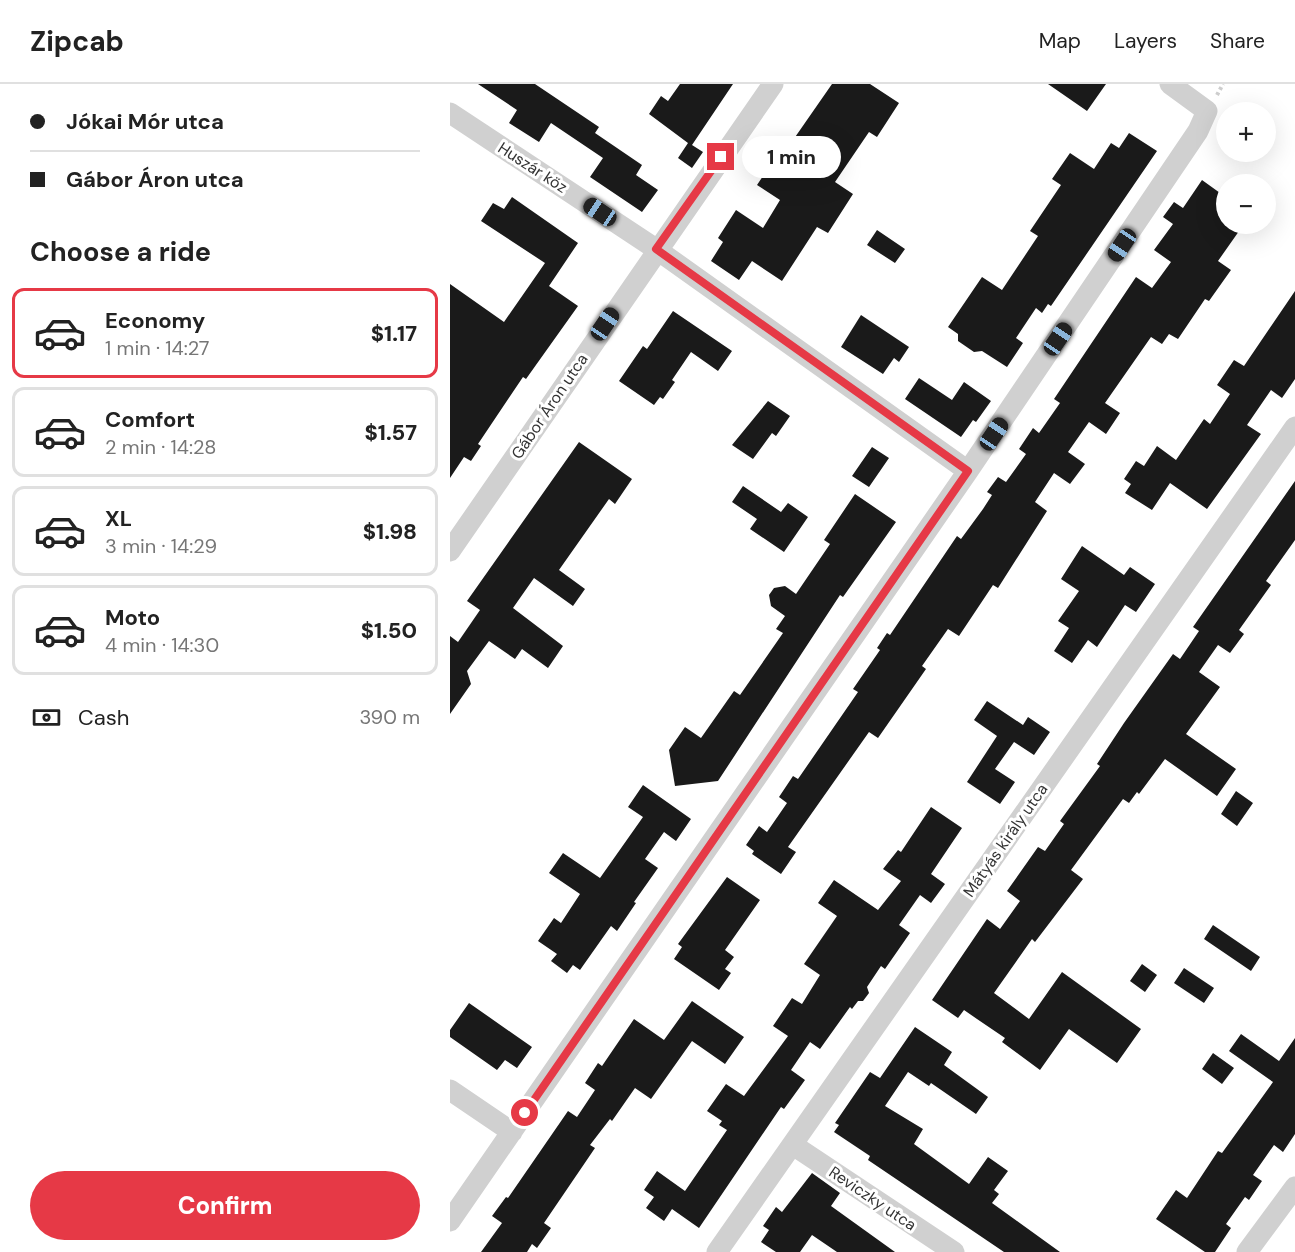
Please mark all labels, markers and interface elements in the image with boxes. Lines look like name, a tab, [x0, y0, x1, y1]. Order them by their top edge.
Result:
text: Zipcab	[30, 23, 124, 60]
text: Map	[1039, 27, 1081, 55]
text: Layers	[1114, 27, 1177, 55]
text: Share	[1210, 27, 1265, 55]
map controls	[1216, 102, 1276, 234]
button: +	[1216, 102, 1276, 162]
text: Jókai Mór utca	[66, 107, 224, 136]
callout: 1 min	[742, 136, 841, 178]
street label: Huszár köz	[494, 137, 571, 198]
route end	[707, 143, 734, 170]
text: 1 min	[767, 144, 816, 170]
text: Gábor Áron utca	[66, 165, 244, 194]
button: −	[1216, 174, 1276, 234]
car	[580, 194, 620, 230]
car	[1104, 225, 1140, 265]
text: Choose a ride	[30, 234, 211, 269]
car	[587, 304, 623, 344]
icon: car	[33, 306, 87, 360]
text: Economy	[105, 306, 205, 335]
text: $1.17	[371, 319, 417, 348]
car	[1040, 319, 1076, 359]
text: 1 min · 14:27	[105, 335, 210, 361]
street label: Gábor Áron utca	[506, 350, 592, 463]
icon: car	[33, 405, 87, 459]
text: Comfort	[105, 405, 195, 434]
car	[976, 414, 1012, 454]
text: $1.57	[364, 418, 417, 447]
text: 2 min · 14:28	[105, 434, 216, 460]
icon: car	[33, 504, 87, 558]
text: XL	[105, 504, 132, 533]
text: $1.98	[363, 517, 417, 546]
text: 3 min · 14:29	[105, 533, 217, 559]
icon: car	[33, 603, 87, 657]
text: Moto	[105, 603, 160, 632]
text: $1.50	[361, 616, 417, 645]
text: 4 min · 14:30	[105, 632, 219, 658]
icon: cash	[30, 701, 63, 734]
text: Cash	[78, 703, 129, 732]
text: 390 m	[359, 704, 420, 730]
street label: Mátyás király utca	[958, 779, 1052, 901]
route start	[511, 1099, 538, 1126]
street label: Reviczky utca	[825, 1162, 920, 1235]
button: Confirm	[30, 1171, 420, 1240]

